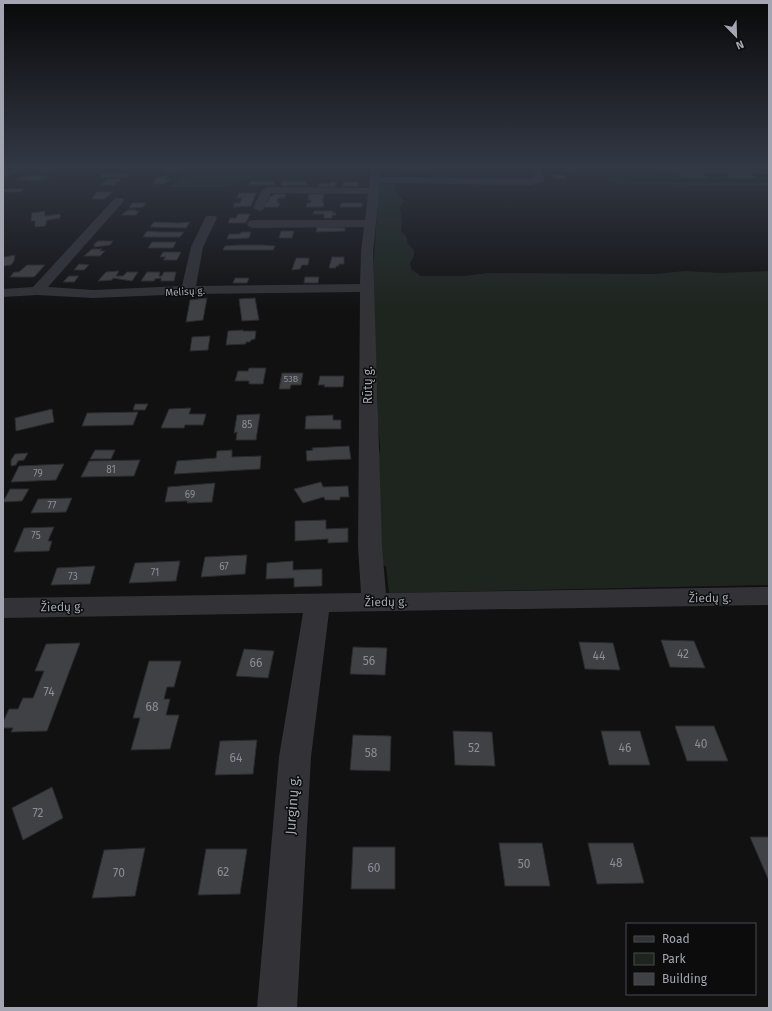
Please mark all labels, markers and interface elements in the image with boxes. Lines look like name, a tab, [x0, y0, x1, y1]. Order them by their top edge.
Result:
north arrow	[716, 16, 756, 56]
text: N	[734, 37, 746, 52]
street label: Melisų g.	[165, 285, 205, 299]
street label: Rūtų g.	[361, 366, 375, 404]
house number: 53B	[284, 374, 299, 384]
house number: 85	[242, 419, 252, 431]
house number: 81	[106, 464, 116, 476]
house number: 79	[33, 468, 43, 480]
house number: 69	[185, 489, 195, 501]
house number: 77	[48, 500, 57, 512]
house number: 75	[31, 530, 41, 542]
house number: 67	[219, 561, 229, 573]
house number: 71	[151, 567, 159, 579]
house number: 73	[68, 571, 78, 583]
street label: Žiedų g.	[689, 590, 732, 605]
street label: Žiedų g.	[365, 594, 408, 609]
street label: Žiedų g.	[41, 599, 84, 614]
house number: 42	[677, 647, 689, 661]
house number: 44	[593, 649, 606, 663]
house number: 56	[363, 654, 375, 668]
house number: 66	[250, 656, 262, 670]
house number: 74	[43, 685, 55, 699]
house number: 68	[145, 700, 159, 714]
house number: 40	[694, 737, 708, 751]
house number: 52	[468, 741, 480, 755]
house number: 46	[619, 741, 631, 755]
house number: 58	[365, 746, 378, 760]
house number: 64	[230, 751, 243, 765]
street label: Jurginų g.	[282, 775, 303, 835]
house number: 72	[32, 806, 44, 820]
house number: 48	[610, 856, 623, 870]
house number: 50	[518, 857, 531, 871]
house number: 60	[367, 861, 381, 875]
house number: 62	[217, 865, 229, 879]
house number: 70	[113, 866, 125, 880]
legend	[626, 923, 756, 995]
text: Road	[662, 932, 690, 946]
text: Park	[662, 952, 686, 966]
text: Building	[662, 972, 708, 986]

